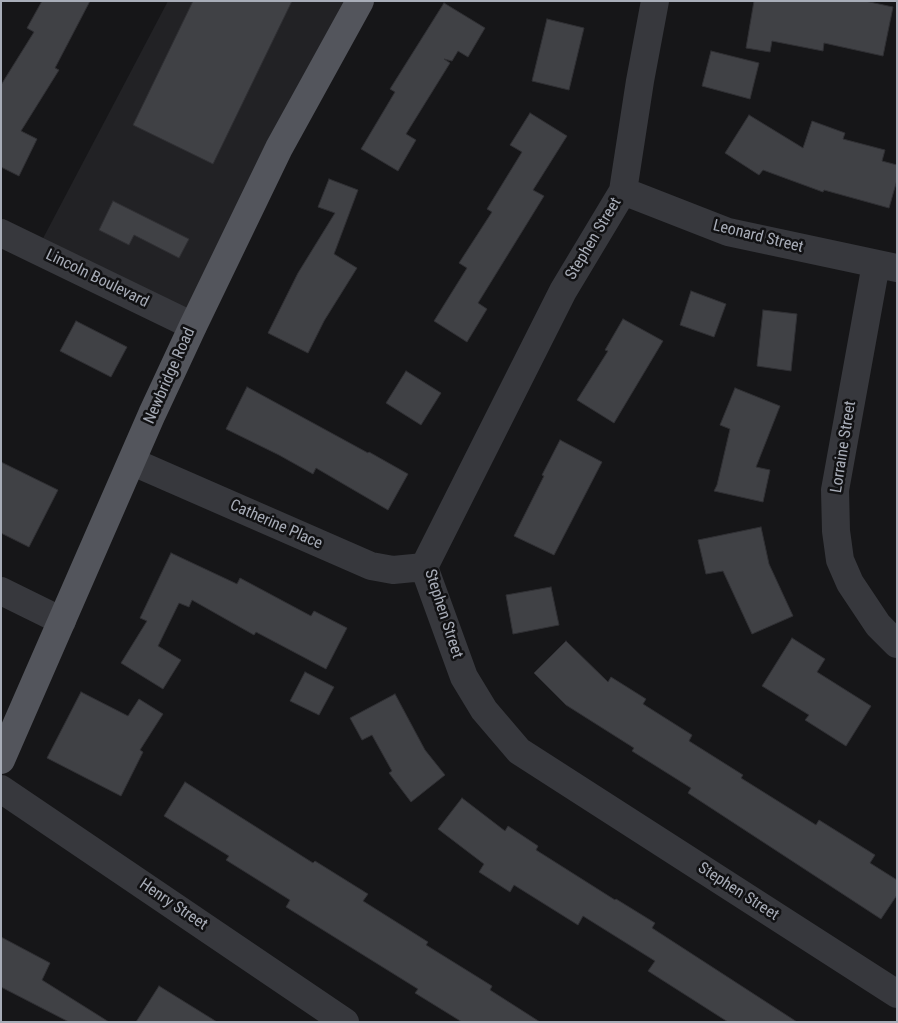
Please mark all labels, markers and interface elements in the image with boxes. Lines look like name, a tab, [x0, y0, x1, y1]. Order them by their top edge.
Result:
street label: Stephen Street	[562, 194, 626, 284]
street label: Leonard Street	[711, 217, 805, 257]
street label: Lincoln Boulevard	[42, 246, 152, 312]
street label: Newbridge Road	[140, 325, 200, 427]
street label: Lorraine Street	[827, 400, 861, 494]
street label: Catherine Place	[227, 496, 325, 554]
street label: Stephen Street	[420, 567, 466, 661]
street label: Stephen Street	[694, 859, 782, 925]
street label: Henry Street	[135, 875, 211, 935]

